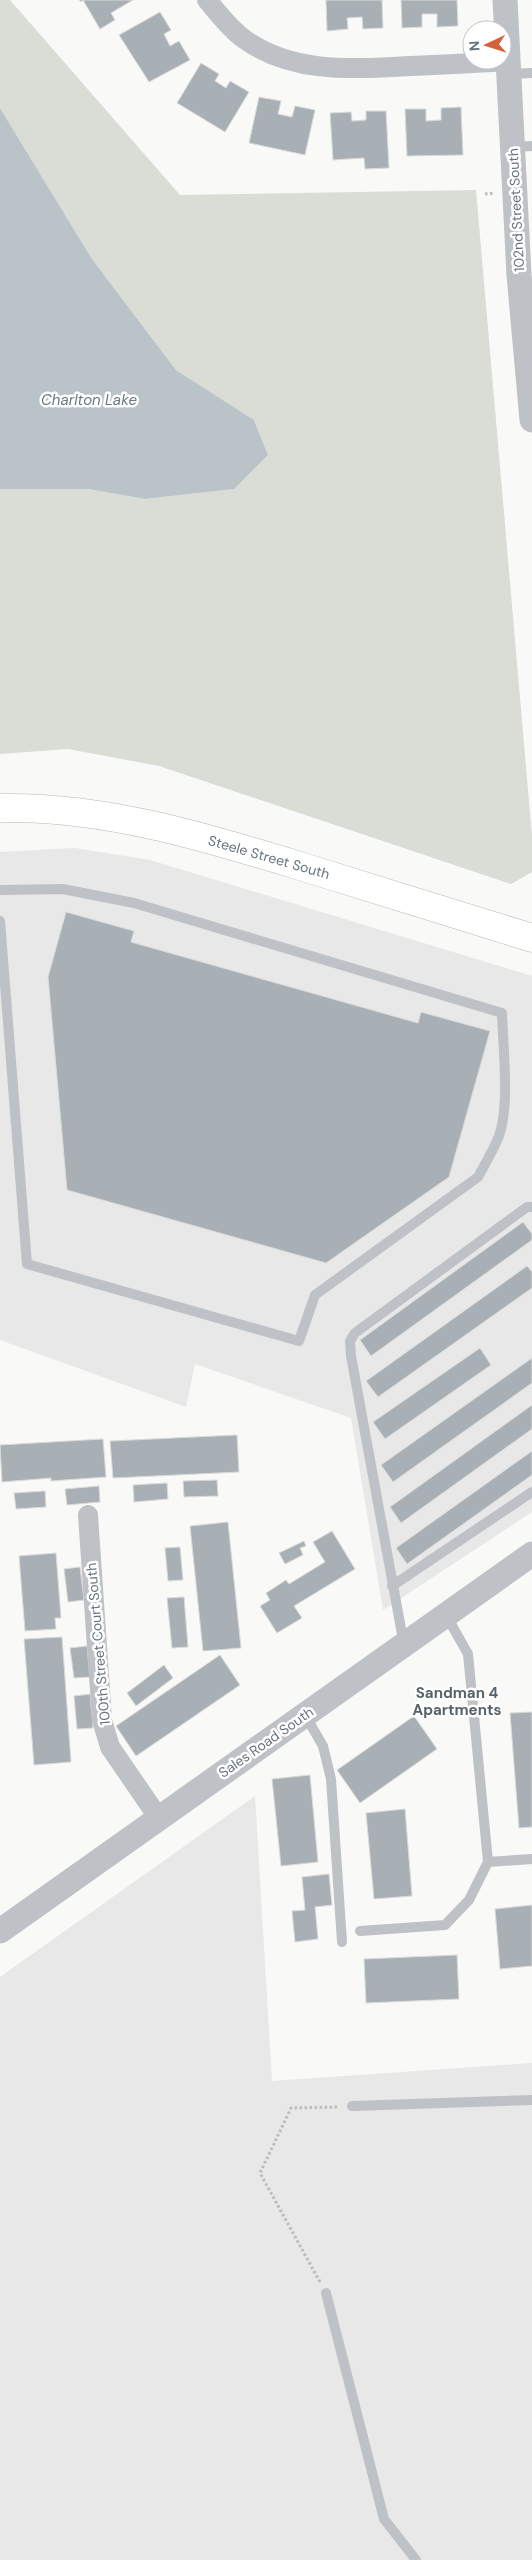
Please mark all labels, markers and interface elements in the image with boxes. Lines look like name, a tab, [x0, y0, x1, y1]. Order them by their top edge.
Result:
north arrow	[462, 20, 512, 70]
text: N	[465, 40, 483, 52]
street label: 102nd Street South	[504, 148, 528, 272]
water label: Charlton Lake	[41, 390, 137, 410]
street label: Steele Street South	[206, 831, 332, 883]
street label: 100th Street Court South	[82, 1562, 114, 1726]
district label: Sandman 4 Apartments	[413, 1683, 501, 1720]
street label: Sales Road South	[215, 1703, 317, 1781]

